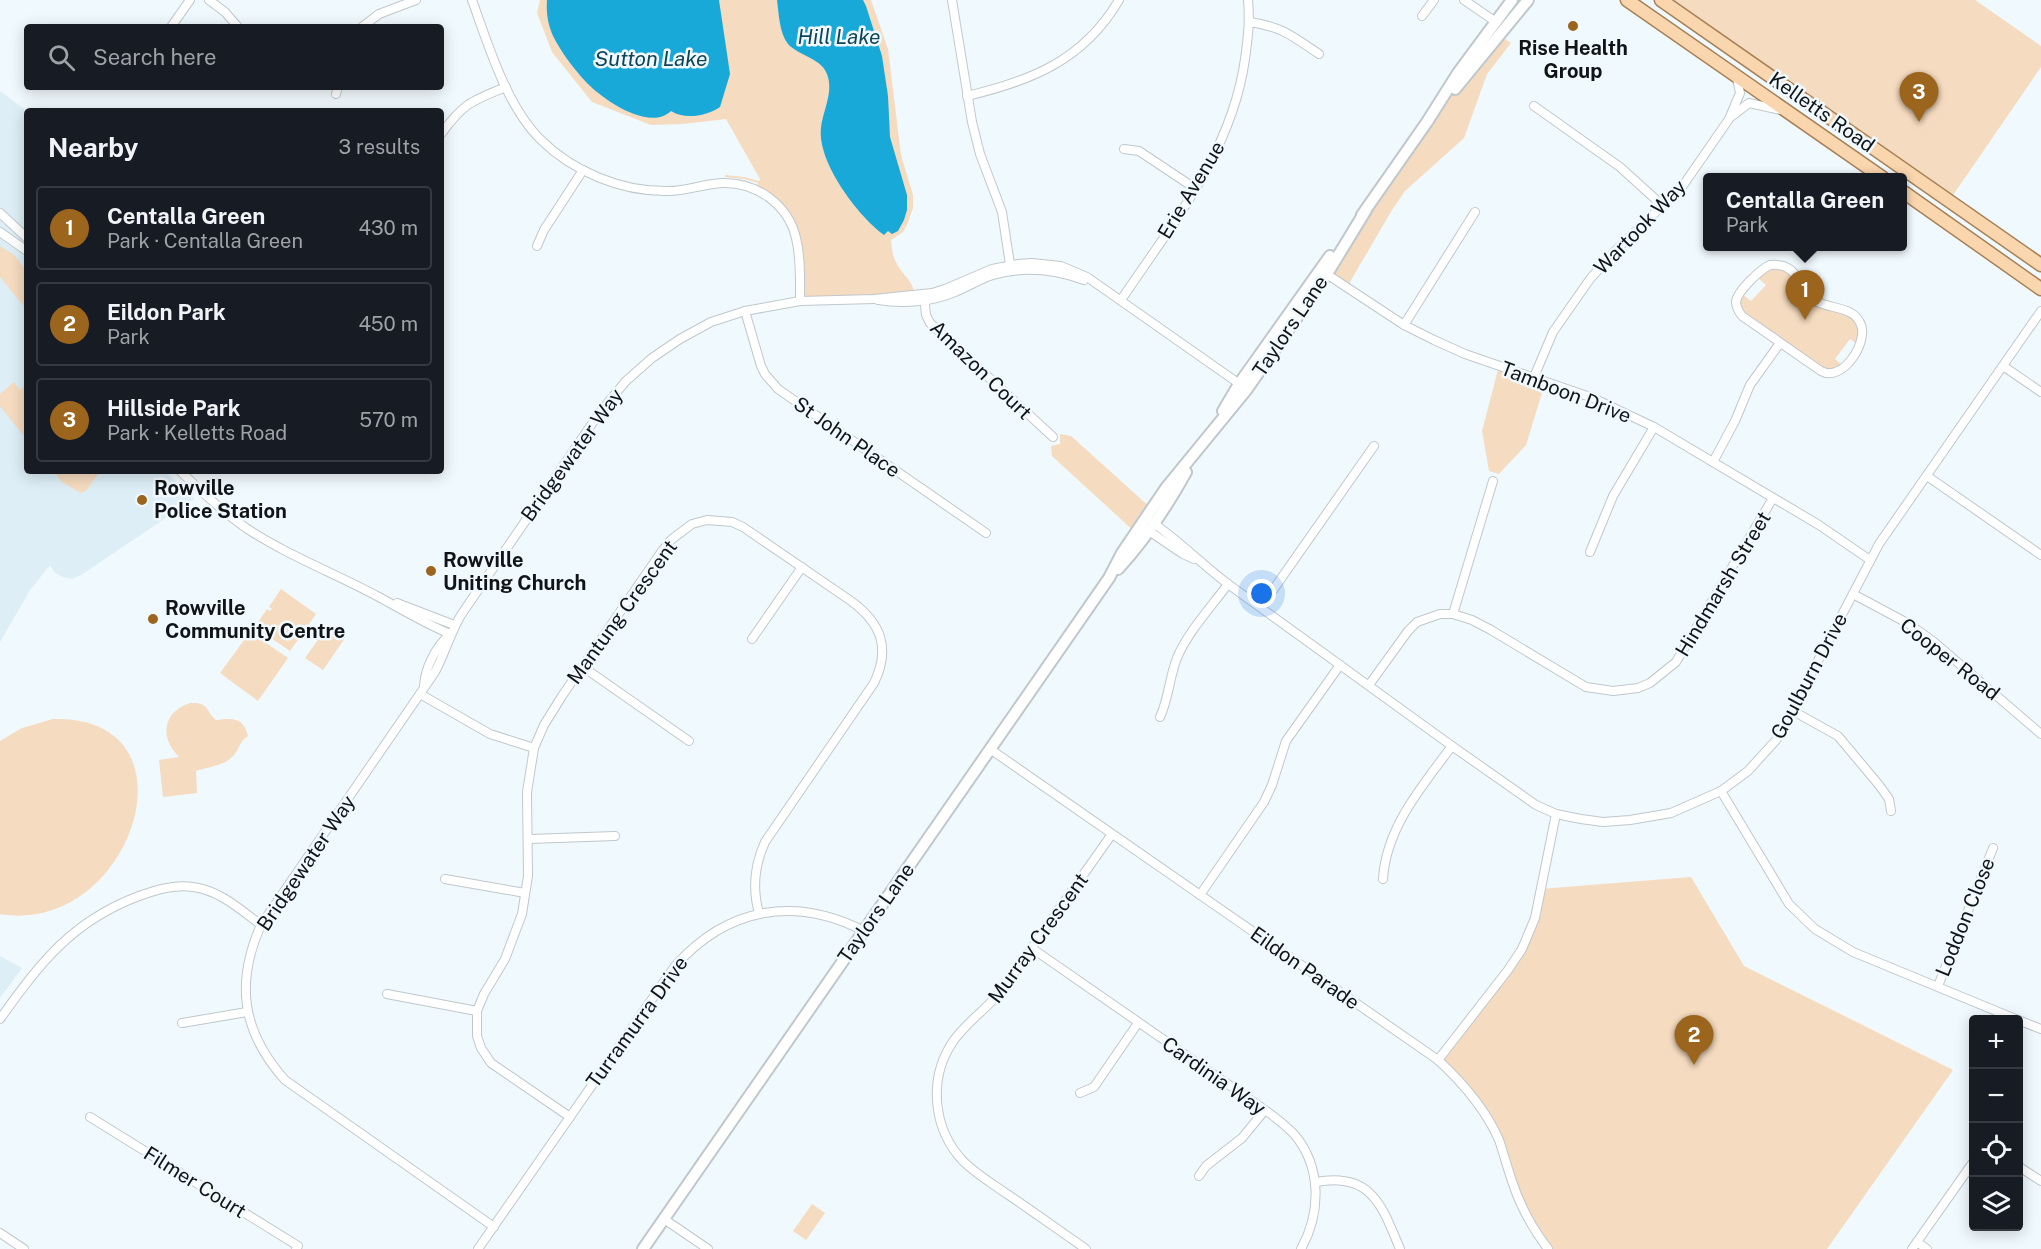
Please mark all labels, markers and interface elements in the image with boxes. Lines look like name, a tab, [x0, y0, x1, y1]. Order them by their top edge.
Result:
marker: Rise Health Group	[1566, 19, 1580, 33]
search box	[24, 24, 444, 90]
water label: Hill Lake	[798, 24, 880, 49]
place label: Rise Health Group	[1518, 36, 1628, 83]
icon: search	[45, 41, 78, 74]
text: Search here	[93, 44, 217, 70]
water label: Sutton Lake	[594, 46, 708, 71]
street label: Kelletts Road	[1765, 67, 1879, 157]
pin: 3	[1900, 72, 1938, 122]
text: Nearby	[48, 132, 138, 163]
text: 3 results	[339, 135, 420, 159]
street label: Erie Avenue	[1152, 137, 1230, 243]
popup	[1703, 173, 1907, 251]
street label: Wartook Way	[1589, 175, 1691, 279]
text: Centalla Green	[1726, 187, 1884, 213]
text: Centalla Green	[107, 203, 265, 229]
text: Park	[1726, 213, 1768, 237]
text: 1	[65, 216, 74, 240]
text: 430 m	[359, 216, 418, 240]
text: Park · Centalla Green	[107, 229, 303, 253]
pin: 1	[1786, 270, 1824, 320]
street label: Taylors Lane	[1247, 271, 1333, 381]
text: Eildon Park	[107, 299, 226, 325]
text: 2	[63, 312, 76, 336]
text: 450 m	[358, 312, 418, 336]
street label: Amazon Court	[925, 316, 1037, 424]
text: Park	[107, 325, 150, 349]
street label: Tamboon Drive	[1497, 356, 1635, 428]
street label: Bridgewater Way	[516, 384, 628, 526]
street label: St John Place	[789, 391, 905, 483]
text: Hillside Park	[107, 395, 241, 421]
text: 3	[63, 408, 76, 432]
text: 570 m	[359, 408, 418, 432]
text: Park · Kelletts Road	[107, 421, 287, 445]
place label: Rowville Police Station	[154, 476, 287, 523]
marker: Rowville Police Station	[135, 493, 149, 507]
street label: Hindmarsh Street	[1670, 507, 1776, 661]
street label: Mantung Crescent	[562, 535, 682, 689]
place label: Rowville Uniting Church	[443, 548, 586, 595]
marker: Rowville Uniting Church	[424, 564, 438, 578]
your location	[1247, 579, 1276, 608]
place label: Rowville Community Centre	[165, 596, 345, 643]
street label: Goulburn Drive	[1766, 609, 1852, 743]
marker: Rowville Community Centre	[146, 612, 160, 626]
street label: Cooper Road	[1895, 613, 2005, 705]
street label: Bridgewater Way	[252, 791, 360, 935]
street label: Loddon Close	[1930, 854, 2000, 980]
street label: Taylors Lane	[833, 858, 919, 968]
street label: Murray Crescent	[983, 868, 1093, 1008]
street label: Eildon Parade	[1246, 922, 1364, 1014]
street label: Turramurra Drive	[581, 951, 693, 1093]
map controls	[1969, 1015, 2023, 1231]
button: +	[1969, 1015, 2023, 1069]
pin: 2	[1674, 1016, 1714, 1065]
street label: Cardinia Way	[1158, 1031, 1271, 1121]
button: −	[1969, 1069, 2023, 1123]
button: locate	[1969, 1123, 2023, 1177]
street label: Filmer Court	[139, 1141, 251, 1223]
button: layers	[1969, 1177, 2023, 1231]

